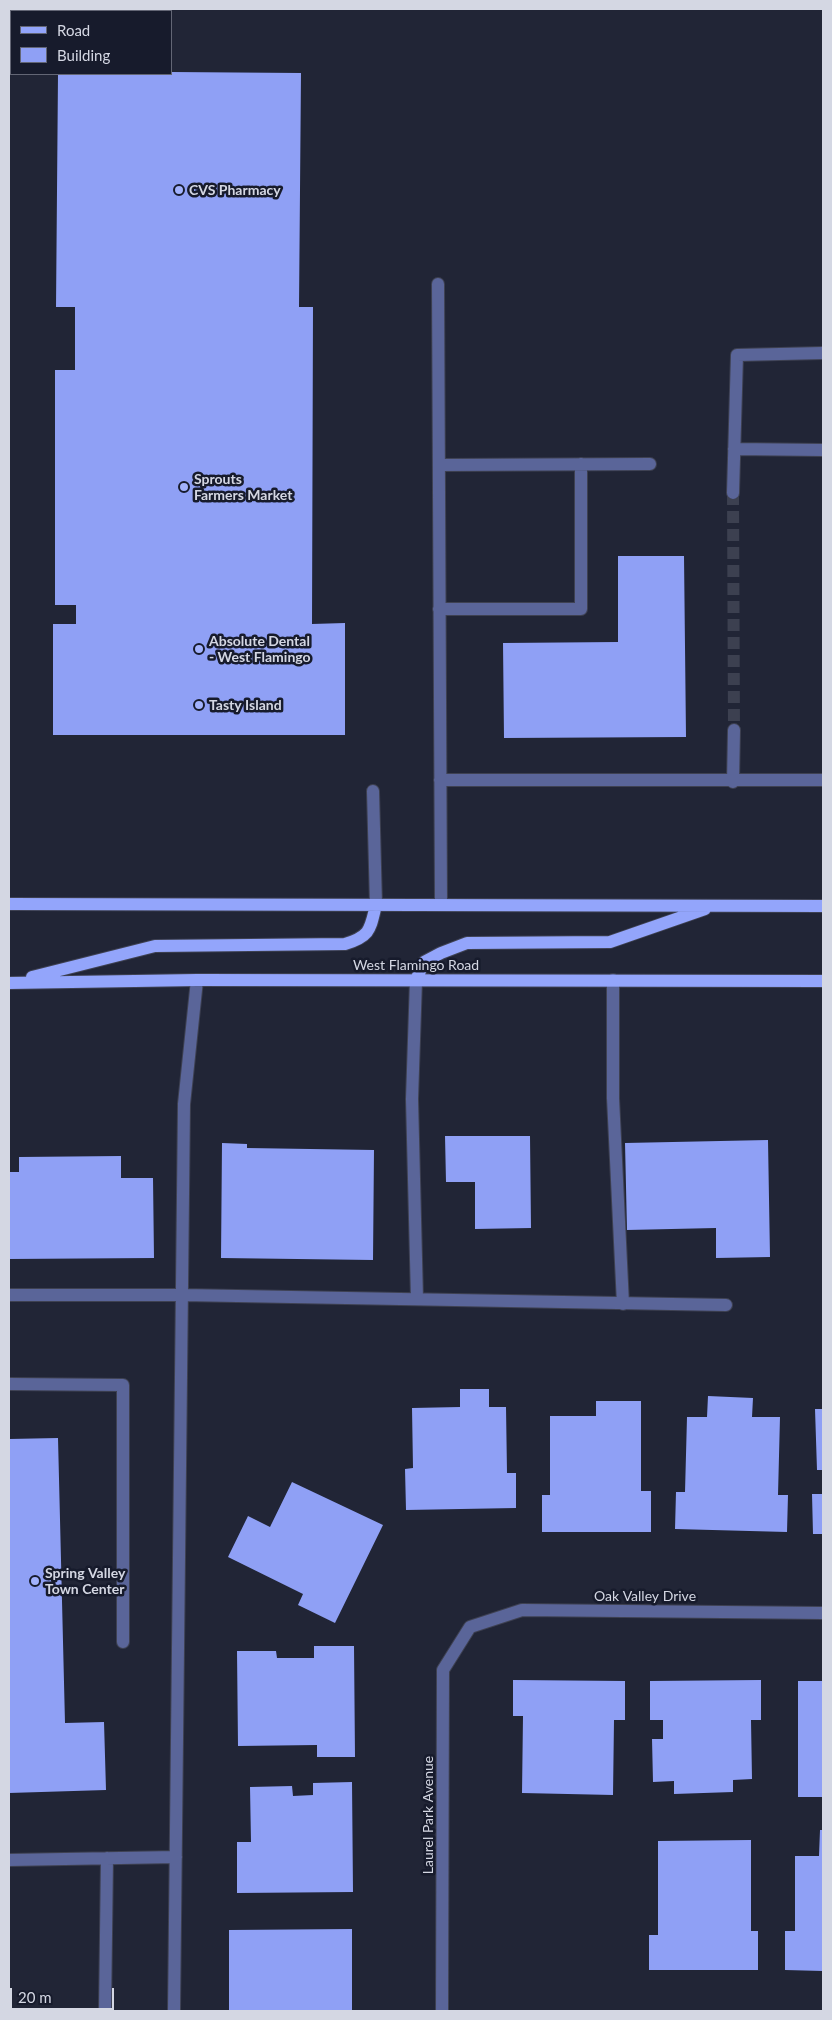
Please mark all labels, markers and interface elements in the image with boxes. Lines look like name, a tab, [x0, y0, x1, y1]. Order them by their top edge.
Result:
legend	[10, 10, 172, 75]
text: Road	[57, 21, 90, 39]
text: Building	[57, 46, 110, 64]
place label: CVS Pharmacy	[189, 182, 281, 198]
marker: CVS Pharmacy	[173, 184, 185, 196]
place label: Sprouts Farmers Market	[194, 471, 292, 504]
marker: Sprouts Farmers Market	[178, 481, 190, 493]
place label: Absolute Dental - West Flamingo	[209, 633, 311, 666]
marker: Absolute Dental - West Flamingo	[193, 643, 205, 655]
place label: Tasty Island	[209, 697, 282, 713]
marker: Tasty Island	[193, 699, 205, 711]
street label: West Flamingo Road	[353, 957, 479, 973]
place label: Spring Valley Town Center	[45, 1565, 125, 1598]
marker: Spring Valley Town Center	[29, 1575, 41, 1587]
street label: Oak Valley Drive	[594, 1588, 696, 1604]
street label: Laurel Park Avenue	[420, 1756, 436, 1874]
scale bar	[12, 1978, 116, 2010]
text: 20 m	[18, 1988, 52, 2006]

